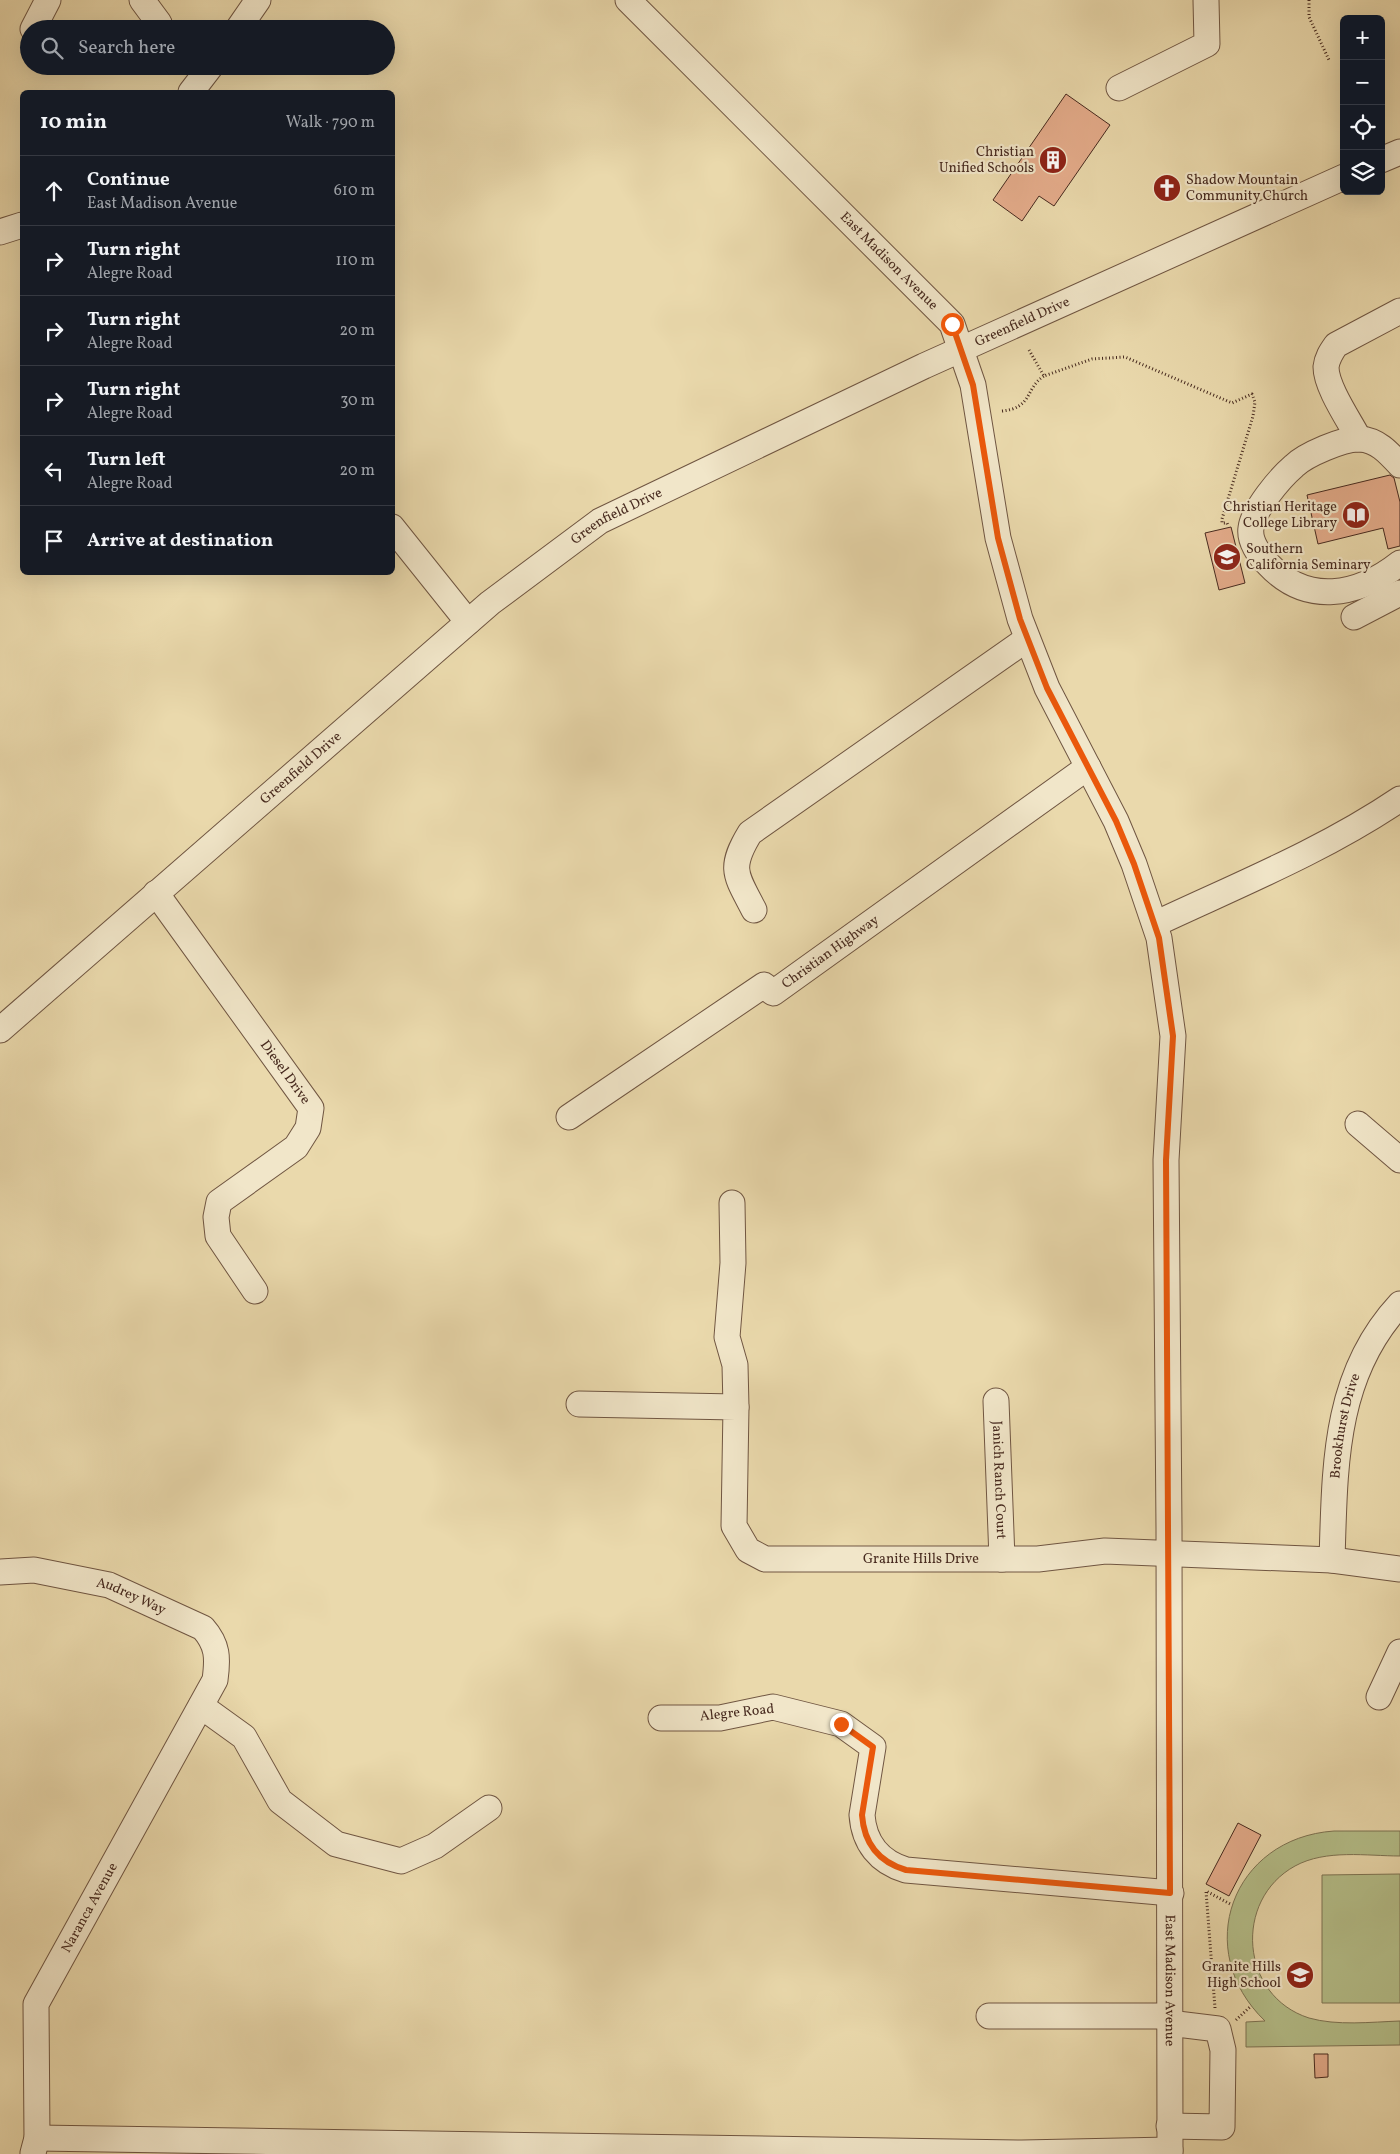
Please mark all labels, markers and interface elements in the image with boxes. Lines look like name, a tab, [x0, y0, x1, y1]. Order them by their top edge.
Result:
map controls	[1340, 15, 1385, 195]
button: +	[1340, 15, 1385, 60]
search box	[20, 20, 395, 75]
icon: search	[38, 34, 66, 62]
text: Search here	[78, 35, 175, 61]
button: −	[1340, 60, 1385, 105]
button: locate	[1340, 105, 1385, 150]
text: 10 min	[40, 108, 107, 137]
text: Walk · 790 m	[286, 112, 375, 134]
place label: Christian Unified Schools	[939, 143, 1034, 178]
building icon: Christian Unified Schools	[1038, 145, 1068, 175]
button: layers	[1340, 150, 1385, 195]
text: Continue	[87, 167, 170, 193]
place label: Shadow Mountain Community Church	[1186, 171, 1308, 206]
church icon: Shadow Mountain Community Church	[1152, 173, 1182, 203]
icon: ahead	[40, 177, 68, 205]
text: 610 m	[334, 180, 375, 202]
text: East Madison Avenue	[87, 193, 237, 215]
street label: East Madison Avenue	[836, 208, 942, 314]
text: Turn right	[87, 237, 180, 263]
icon: right	[40, 247, 68, 275]
text: 110 m	[336, 250, 375, 272]
text: Alegre Road	[87, 263, 172, 285]
street label: Greenfield Drive	[972, 292, 1073, 351]
text: Turn right	[87, 307, 180, 333]
route start	[941, 313, 964, 336]
icon: right	[40, 317, 68, 345]
text: 20 m	[340, 320, 375, 342]
text: Alegre Road	[87, 333, 172, 355]
text: Turn right	[87, 377, 180, 403]
icon: right	[40, 387, 68, 415]
text: 30 m	[340, 390, 375, 412]
text: Alegre Road	[87, 403, 172, 425]
text: Turn left	[87, 447, 166, 473]
icon: left	[40, 457, 68, 485]
text: 20 m	[340, 460, 375, 482]
text: Alegre Road	[87, 473, 172, 495]
street label: Greenfield Drive	[567, 483, 666, 549]
place label: Christian Heritage College Library	[1223, 498, 1337, 533]
library icon: Christian Heritage College Library	[1341, 500, 1371, 530]
icon: arrive	[40, 527, 68, 555]
text: Arrive at destination	[87, 528, 273, 554]
place label: Southern California Seminary	[1246, 540, 1371, 575]
school or university icon: Southern California Seminary	[1212, 542, 1242, 572]
street label: Greenfield Drive	[256, 727, 346, 809]
street label: Christian Highway	[778, 910, 883, 993]
street label: Diesel Drive	[256, 1036, 315, 1109]
street label: Brookhurst Drive	[1326, 1370, 1365, 1479]
street label: Janich Ranch Court	[987, 1420, 1011, 1540]
street label: Granite Hills Drive	[863, 1550, 979, 1569]
street label: Audrey Way	[95, 1573, 169, 1619]
street label: Alegre Road	[699, 1700, 775, 1726]
route end	[830, 1713, 853, 1736]
street label: Naranca Avenue	[57, 1859, 123, 1957]
street label: East Madison Avenue	[1160, 1915, 1179, 2047]
place label: Granite Hills High School	[1202, 1958, 1281, 1993]
school or university icon: Granite Hills High School	[1285, 1960, 1315, 1990]

